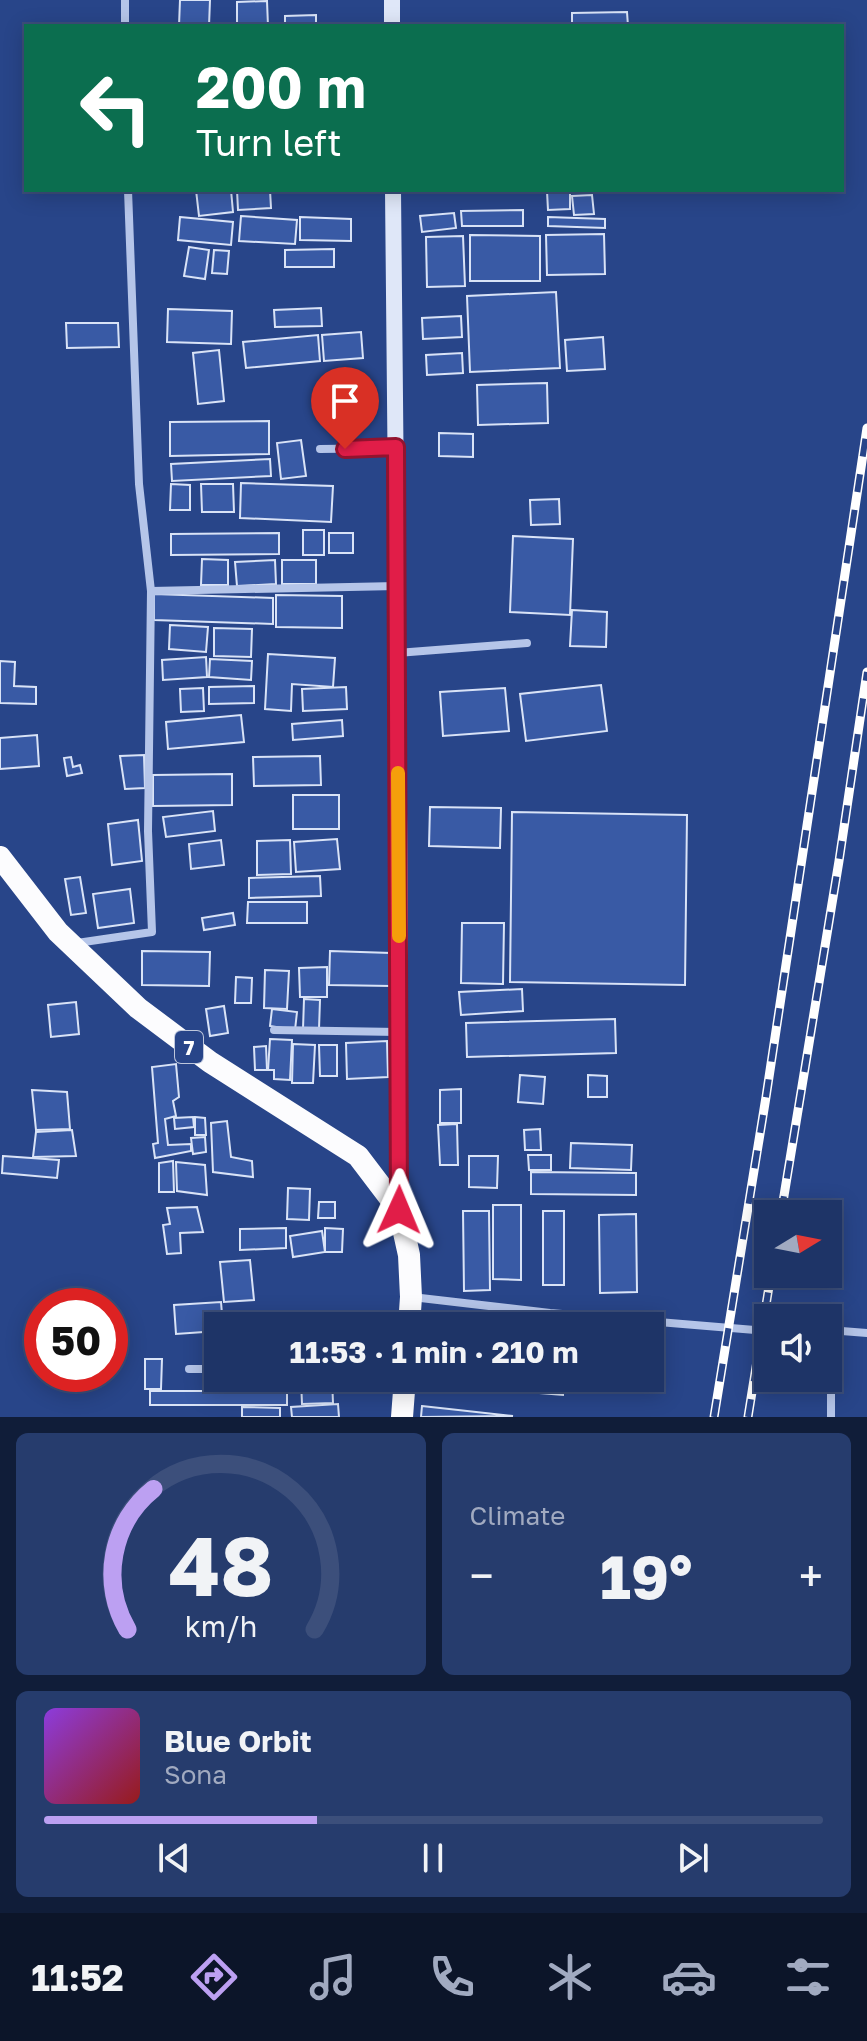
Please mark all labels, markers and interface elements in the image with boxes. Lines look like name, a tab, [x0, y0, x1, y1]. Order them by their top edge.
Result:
text: 200 m	[196, 53, 366, 120]
icon: left	[64, 56, 168, 160]
text: Turn left	[196, 121, 342, 164]
pin	[311, 367, 379, 449]
icon: arrive	[323, 379, 367, 423]
road number: 7	[175, 1031, 203, 1063]
position arrow	[357, 1168, 441, 1252]
north arrow	[754, 1200, 842, 1288]
map controls	[754, 1200, 842, 1392]
speed limit sign: 50	[24, 1288, 128, 1392]
button: sound	[754, 1304, 842, 1392]
text: 11:53 · 1 min · 210 m	[290, 1334, 578, 1370]
text: Climate	[470, 1500, 565, 1531]
text: 48	[168, 1514, 273, 1614]
text: 19°	[600, 1540, 692, 1612]
text: −	[470, 1549, 494, 1602]
text: +	[799, 1549, 823, 1602]
text: km/h	[184, 1609, 257, 1643]
text: Blue Orbit	[164, 1723, 312, 1759]
text: Sona	[164, 1759, 227, 1790]
icon: previous	[152, 1836, 196, 1880]
icon: pause	[411, 1836, 455, 1880]
icon: next	[671, 1836, 715, 1880]
icon: directions	[186, 1949, 242, 2005]
icon: music	[305, 1949, 361, 2005]
icon: phone	[424, 1949, 480, 2005]
icon: climate	[542, 1949, 598, 2005]
icon: car	[661, 1949, 717, 2005]
icon: filters	[780, 1949, 836, 2005]
text: 11:52	[31, 1956, 124, 1999]

